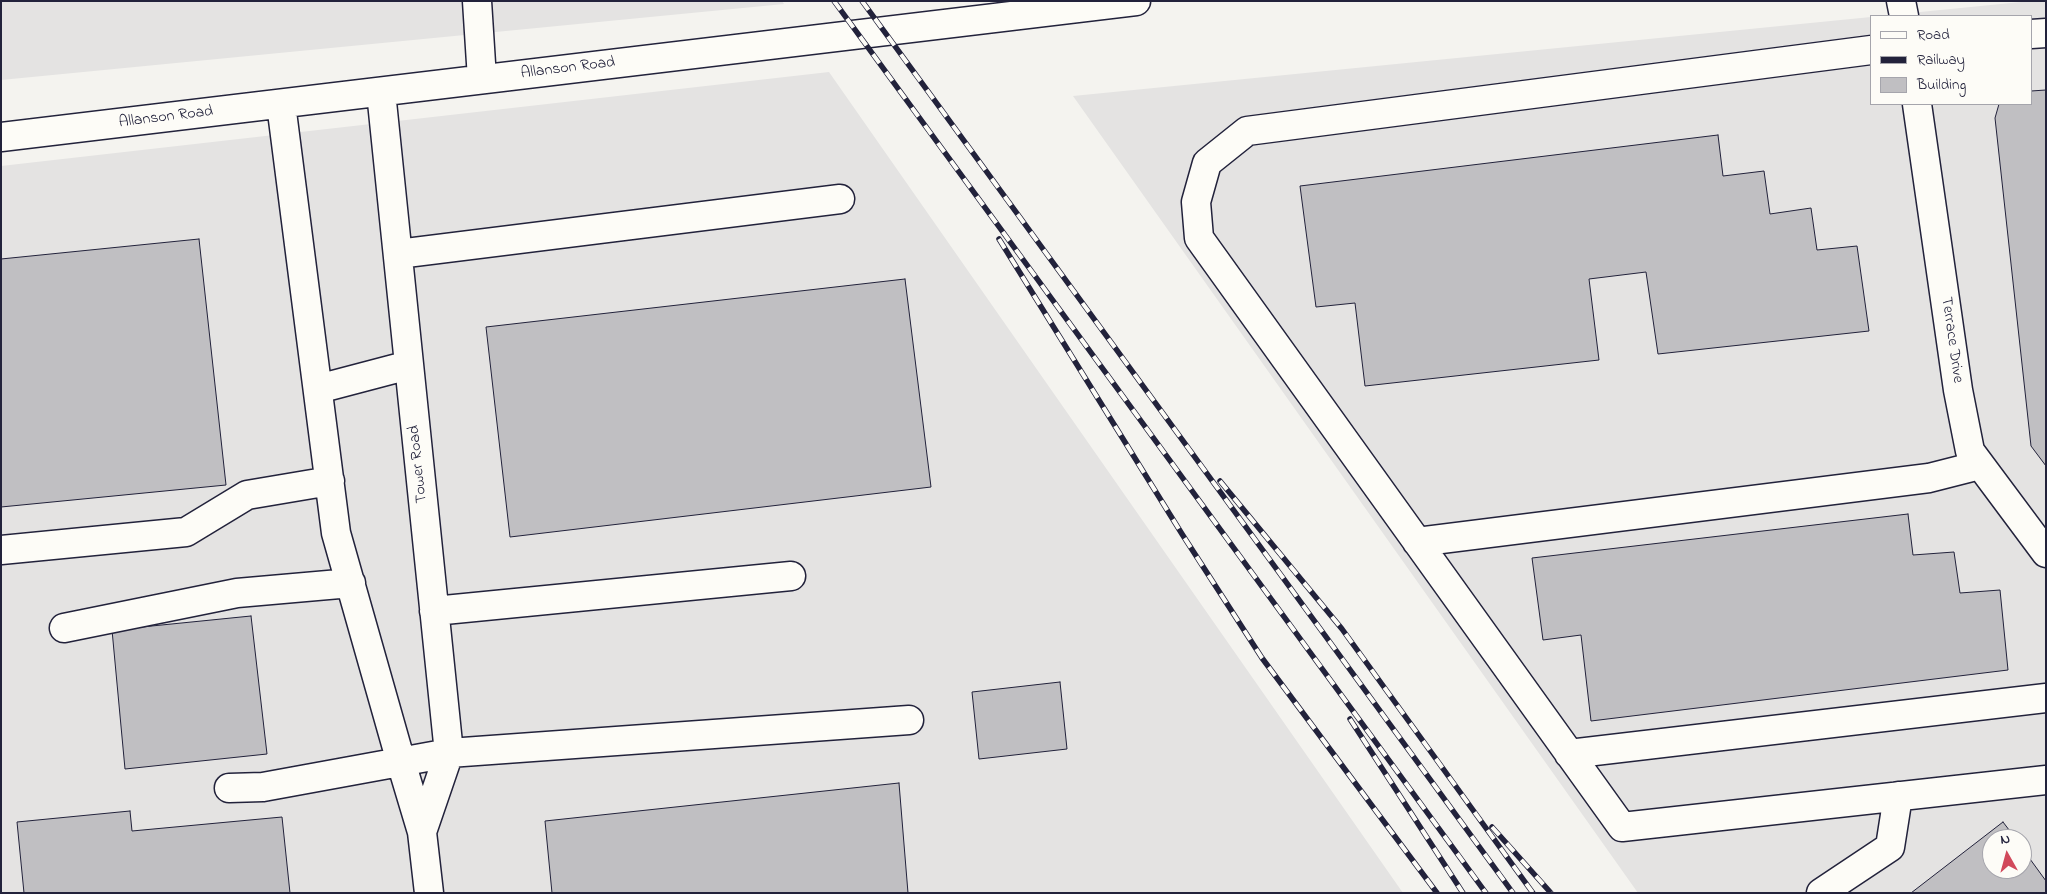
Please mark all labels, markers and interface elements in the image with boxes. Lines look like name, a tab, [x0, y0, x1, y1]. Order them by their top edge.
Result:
legend	[1870, 15, 2032, 105]
text: Road	[1917, 24, 1950, 46]
text: Railway	[1917, 49, 1965, 71]
street label: Allanson Road	[520, 54, 616, 84]
text: Building	[1917, 74, 1966, 96]
street label: Allanson Road	[118, 103, 214, 133]
street label: Terrace Drive	[1935, 296, 1967, 384]
street label: Tower Road	[405, 424, 433, 504]
north arrow	[1982, 829, 2032, 879]
text: N	[1999, 829, 2011, 851]

